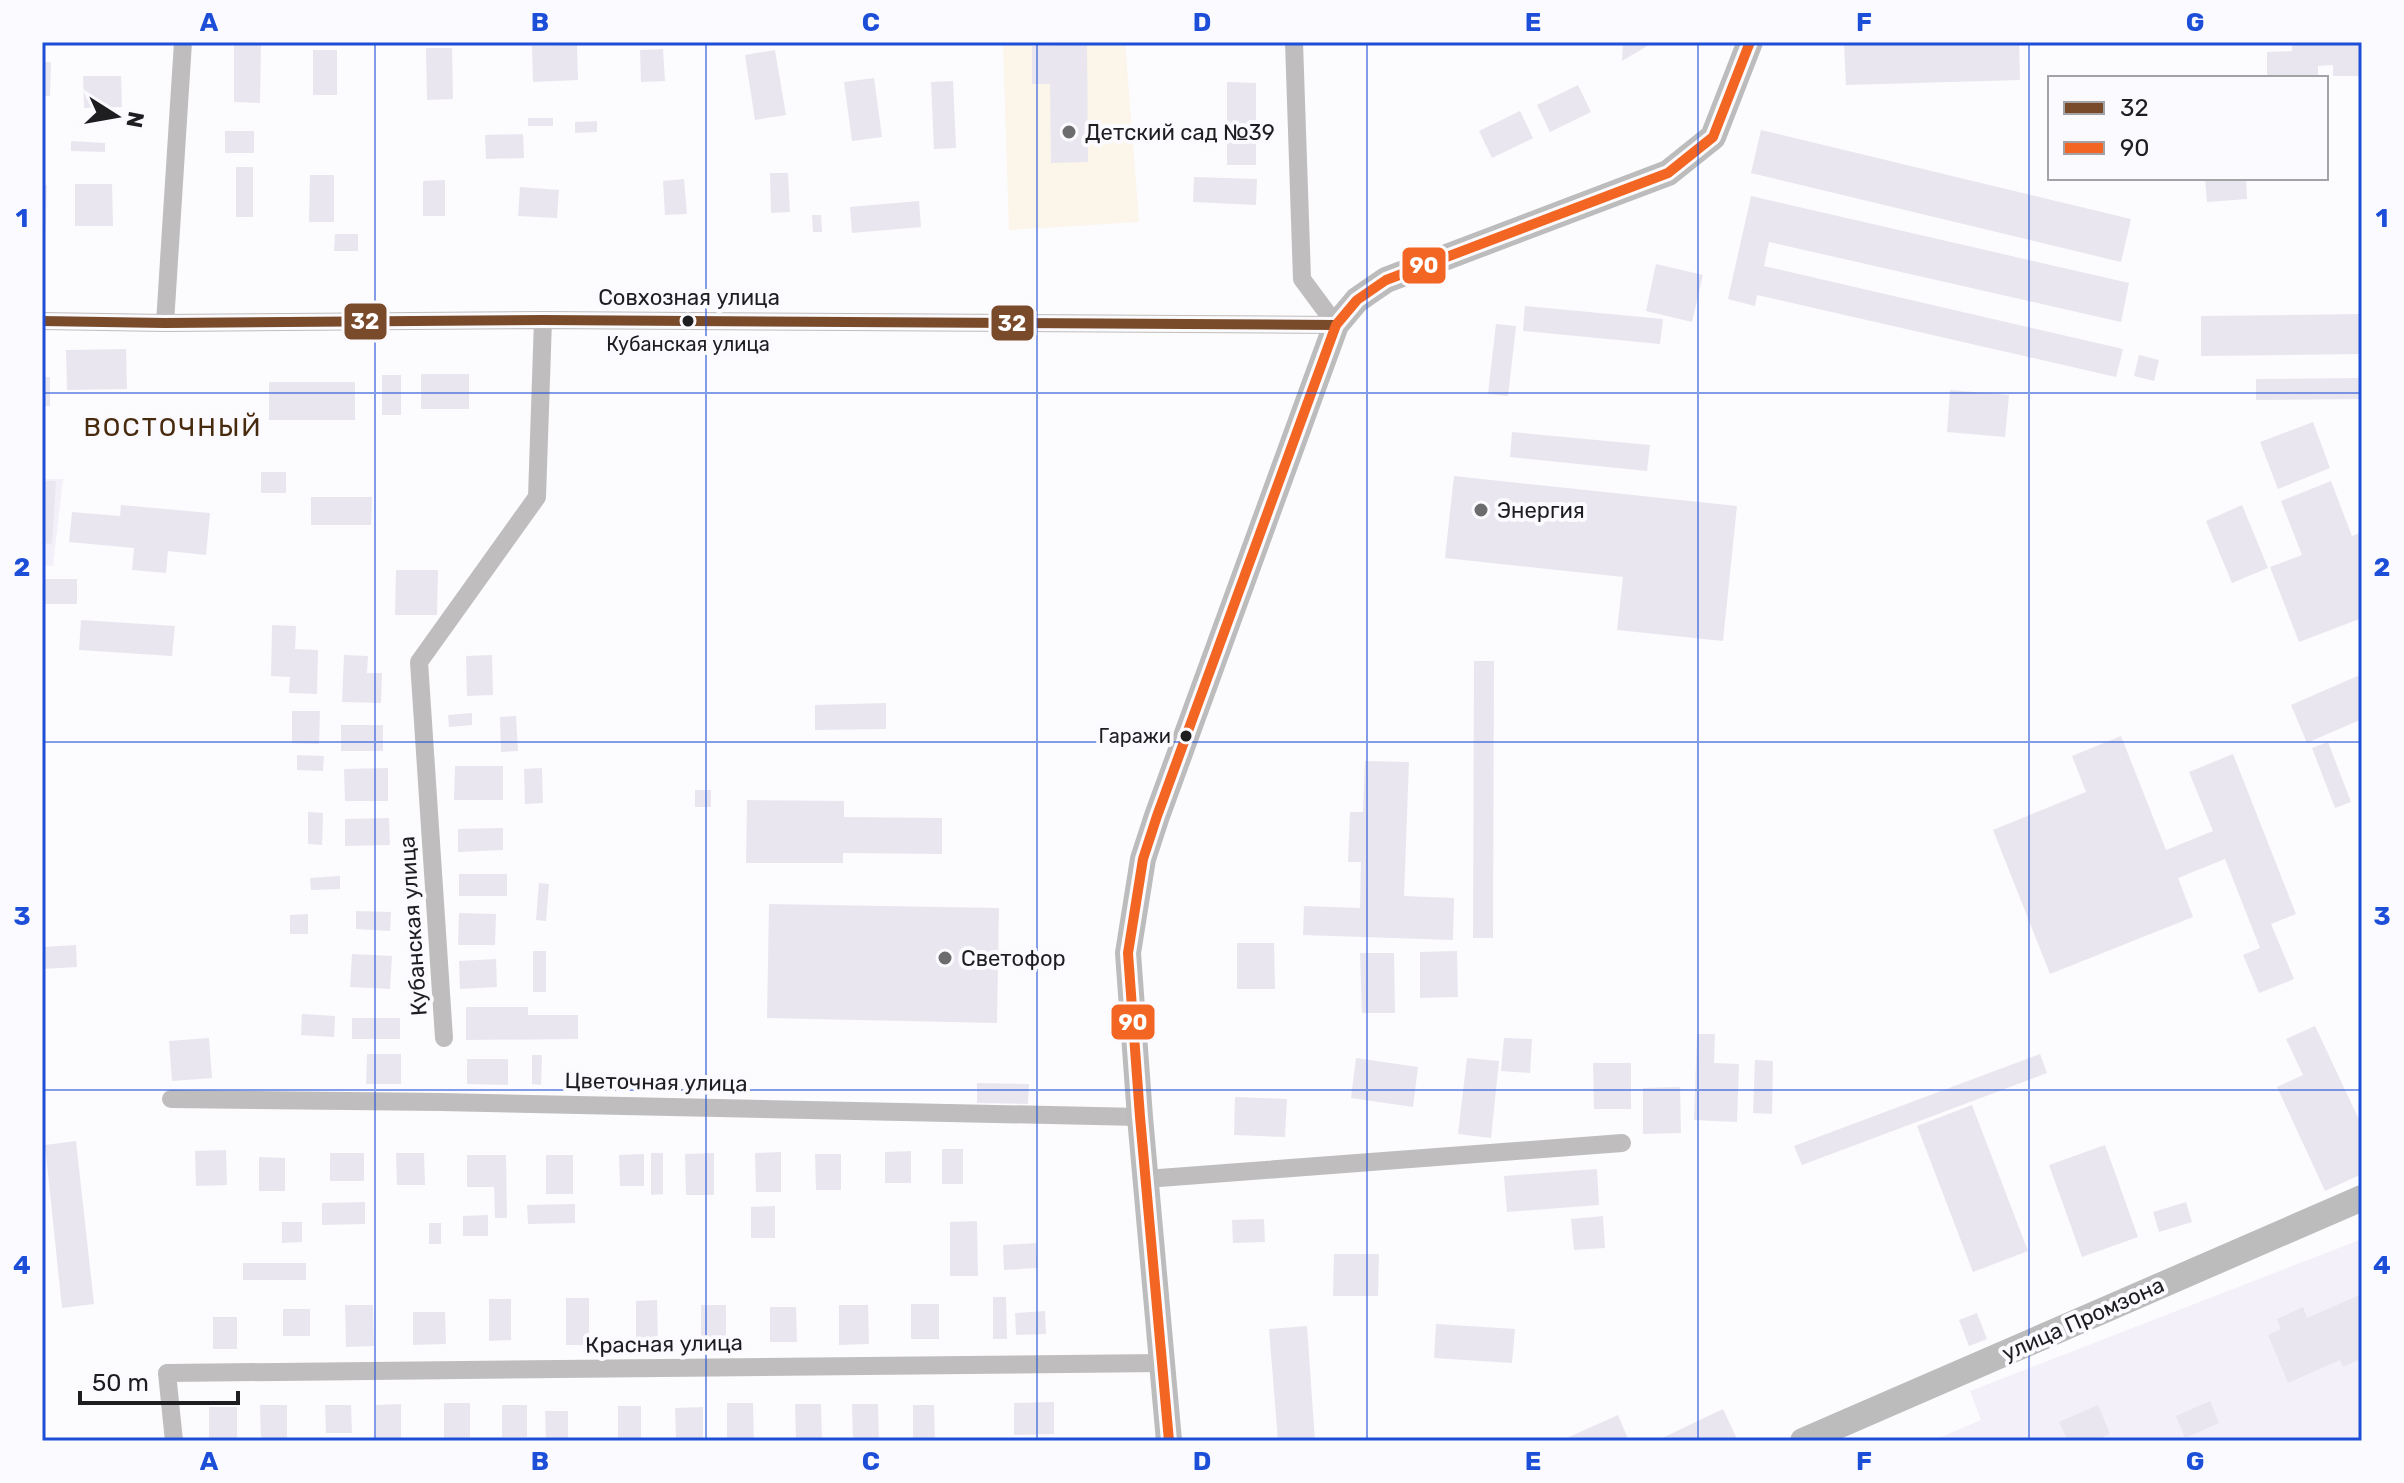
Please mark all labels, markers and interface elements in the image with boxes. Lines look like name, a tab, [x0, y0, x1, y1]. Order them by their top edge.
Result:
text: A	[200, 7, 219, 38]
text: B	[531, 7, 549, 38]
text: C	[862, 7, 880, 38]
text: D	[1193, 7, 1211, 38]
text: E	[1525, 7, 1541, 38]
text: F	[1856, 7, 1872, 38]
text: G	[2186, 7, 2204, 38]
north arrow	[76, 76, 156, 156]
legend	[2048, 76, 2328, 180]
text: 32	[2120, 94, 2149, 122]
text: N	[120, 109, 150, 130]
place label: Детский сад №39	[1085, 119, 1275, 146]
marker: Детский сад №39	[1060, 123, 1078, 141]
text: 90	[2120, 134, 2149, 162]
text: 1	[16, 203, 28, 234]
text: 1	[2376, 203, 2388, 234]
line badge: 90	[1401, 246, 1447, 285]
text: 90	[1409, 252, 1439, 279]
street label: Совхозная улица	[598, 284, 780, 311]
line badge: 32	[343, 302, 388, 341]
line badge: 32	[990, 304, 1035, 342]
text: 32	[351, 308, 379, 335]
text: 32	[998, 310, 1026, 337]
marker: Кубанская улица	[680, 313, 696, 329]
place label: Кубанская улица	[606, 332, 770, 356]
district label: ВОСТОЧНЫЙ	[83, 412, 263, 443]
place label: Энергия	[1497, 497, 1585, 524]
marker: Энергия	[1472, 501, 1490, 519]
text: 2	[14, 552, 30, 583]
text: 2	[2374, 552, 2390, 583]
place label: Гаражи	[1098, 724, 1171, 748]
marker: Гаражи	[1178, 728, 1194, 744]
street label: Кубанская улица	[393, 835, 433, 1017]
text: 3	[13, 901, 31, 932]
text: 3	[2373, 901, 2391, 932]
place label: Светофор	[961, 945, 1066, 972]
marker: Светофор	[936, 949, 954, 967]
line badge: 90	[1110, 1003, 1156, 1041]
text: 90	[1118, 1009, 1148, 1036]
street label: Цветочная улица	[564, 1067, 748, 1097]
text: 4	[13, 1250, 31, 1281]
text: 4	[2373, 1250, 2391, 1281]
street label: улица Промзона	[1998, 1271, 2168, 1367]
street label: Красная улица	[585, 1329, 743, 1359]
scale bar	[80, 1355, 238, 1405]
text: 50 m	[92, 1369, 149, 1397]
text: A	[200, 1446, 219, 1477]
text: B	[531, 1446, 549, 1477]
text: C	[862, 1446, 880, 1477]
text: D	[1193, 1446, 1211, 1477]
text: E	[1525, 1446, 1541, 1477]
text: F	[1856, 1446, 1872, 1477]
text: G	[2186, 1446, 2204, 1477]

